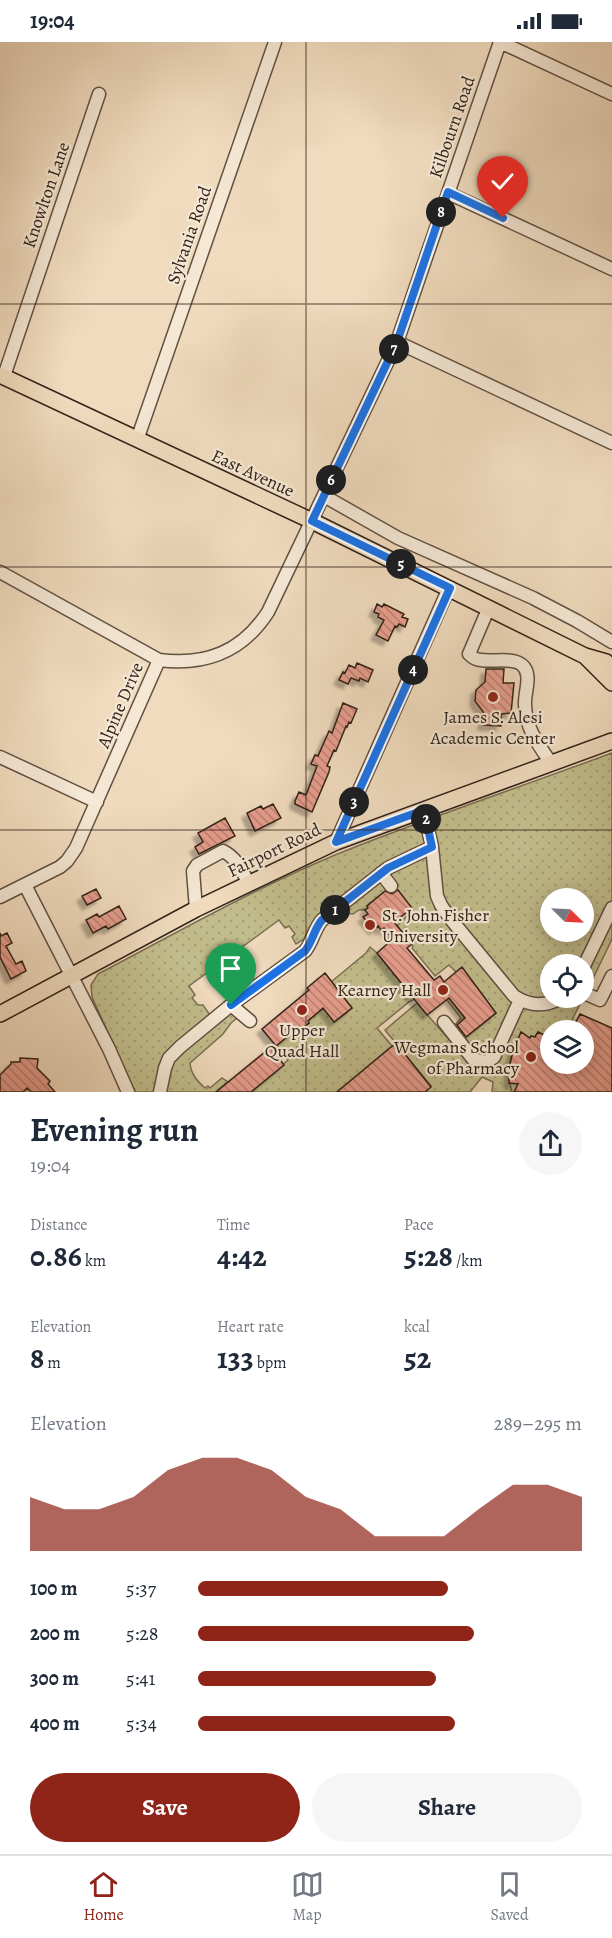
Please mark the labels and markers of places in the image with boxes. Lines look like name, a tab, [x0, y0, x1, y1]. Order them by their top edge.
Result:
pin	[477, 156, 528, 218]
pin: 8	[426, 197, 456, 227]
pin: 7	[379, 334, 409, 364]
pin: 6	[316, 465, 346, 495]
pin: 5	[386, 549, 416, 579]
pin: 4	[398, 655, 428, 685]
marker: James S. Alesi Academic Center	[486, 690, 500, 704]
place label: James S. Alesi Academic Center	[430, 705, 556, 750]
pin: 3	[339, 787, 369, 817]
pin: 2	[411, 804, 441, 834]
pin: 1	[320, 895, 350, 925]
place label: St. John Fisher University	[382, 903, 489, 948]
marker: St. John Fisher University	[363, 918, 377, 932]
pin	[205, 943, 256, 1005]
place label: Kearney Hall	[337, 978, 432, 1002]
marker: Kearney Hall	[436, 983, 450, 997]
marker: Upper Quad Hall	[295, 1003, 309, 1017]
place label: Upper Quad Hall	[265, 1018, 340, 1063]
place label: Wegmans School of Pharmacy	[393, 1035, 520, 1080]
marker: Wegmans School of Pharmacy	[524, 1050, 538, 1064]

